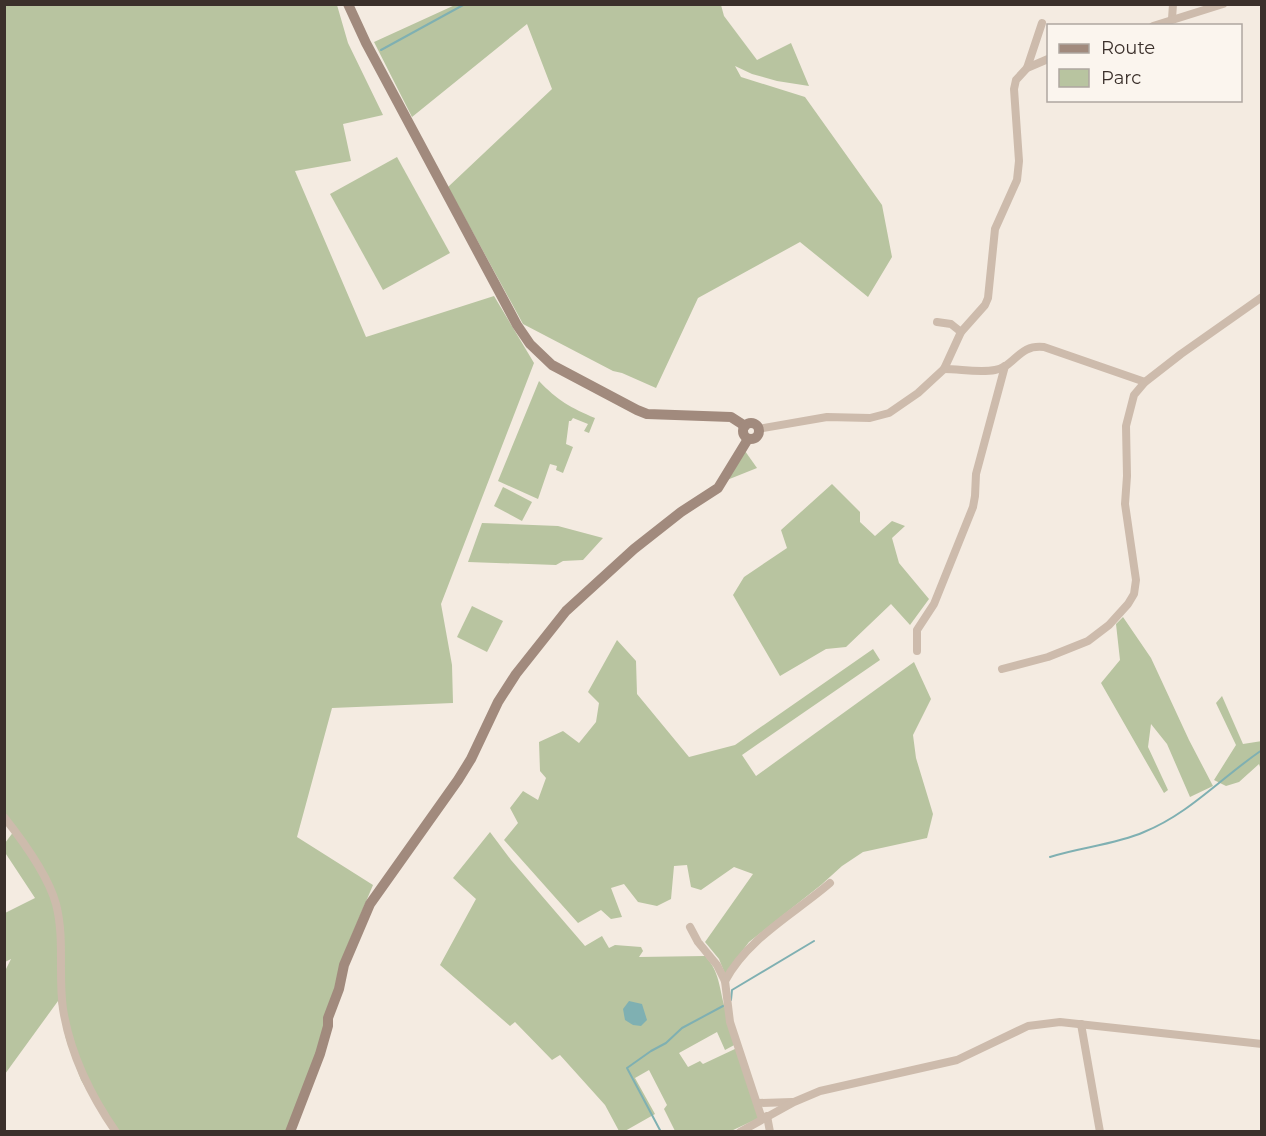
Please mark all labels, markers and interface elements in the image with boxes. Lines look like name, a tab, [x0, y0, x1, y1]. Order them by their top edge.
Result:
legend	[1047, 24, 1242, 102]
text: Route	[1101, 37, 1155, 59]
text: Parc	[1101, 67, 1141, 89]

